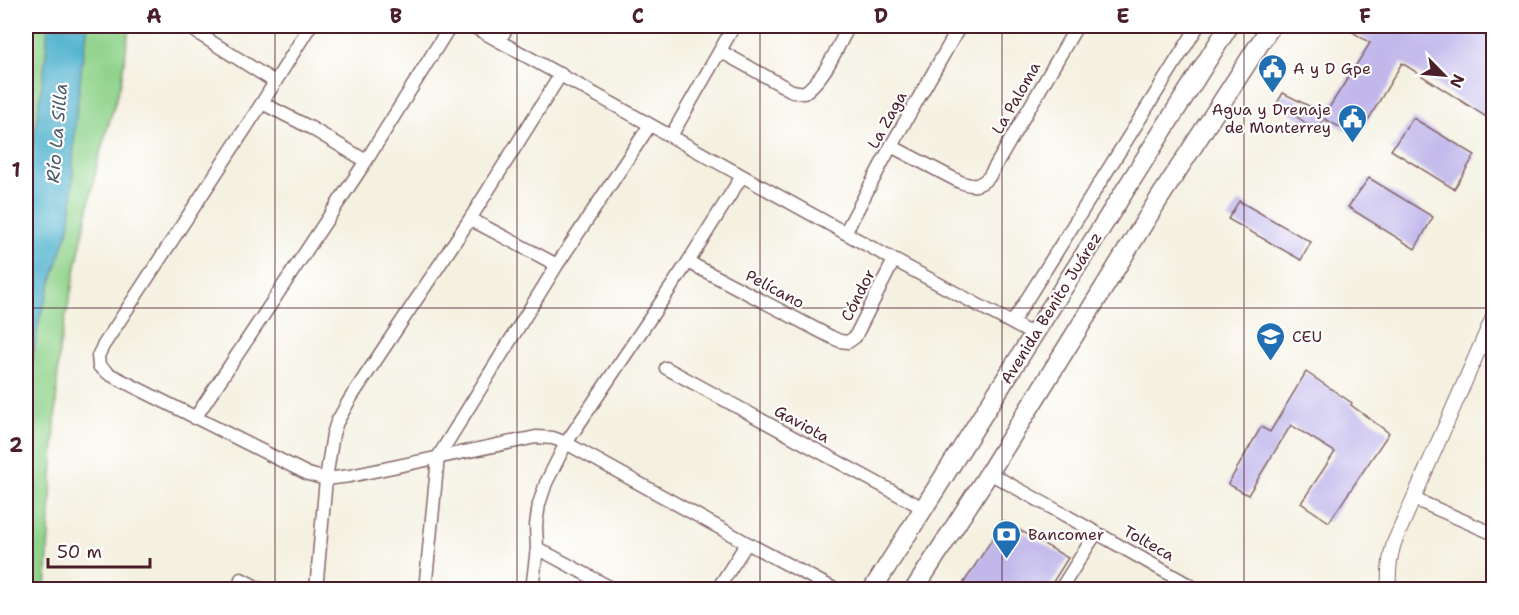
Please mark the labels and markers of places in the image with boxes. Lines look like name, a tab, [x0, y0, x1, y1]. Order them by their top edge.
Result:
public building icon: A y D Gpe	[1256, 52, 1288, 94]
place label: A y D Gpe	[1293, 58, 1371, 79]
place label: Agua y Drenaje de Monterrey	[1212, 99, 1331, 138]
public building icon: Agua y Drenaje de Monterrey	[1336, 102, 1368, 144]
school or university icon: CEU	[1255, 320, 1287, 362]
place label: CEU	[1292, 326, 1322, 347]
bank icon: Bancomer	[991, 518, 1023, 560]
place label: Bancomer	[1028, 524, 1104, 545]

